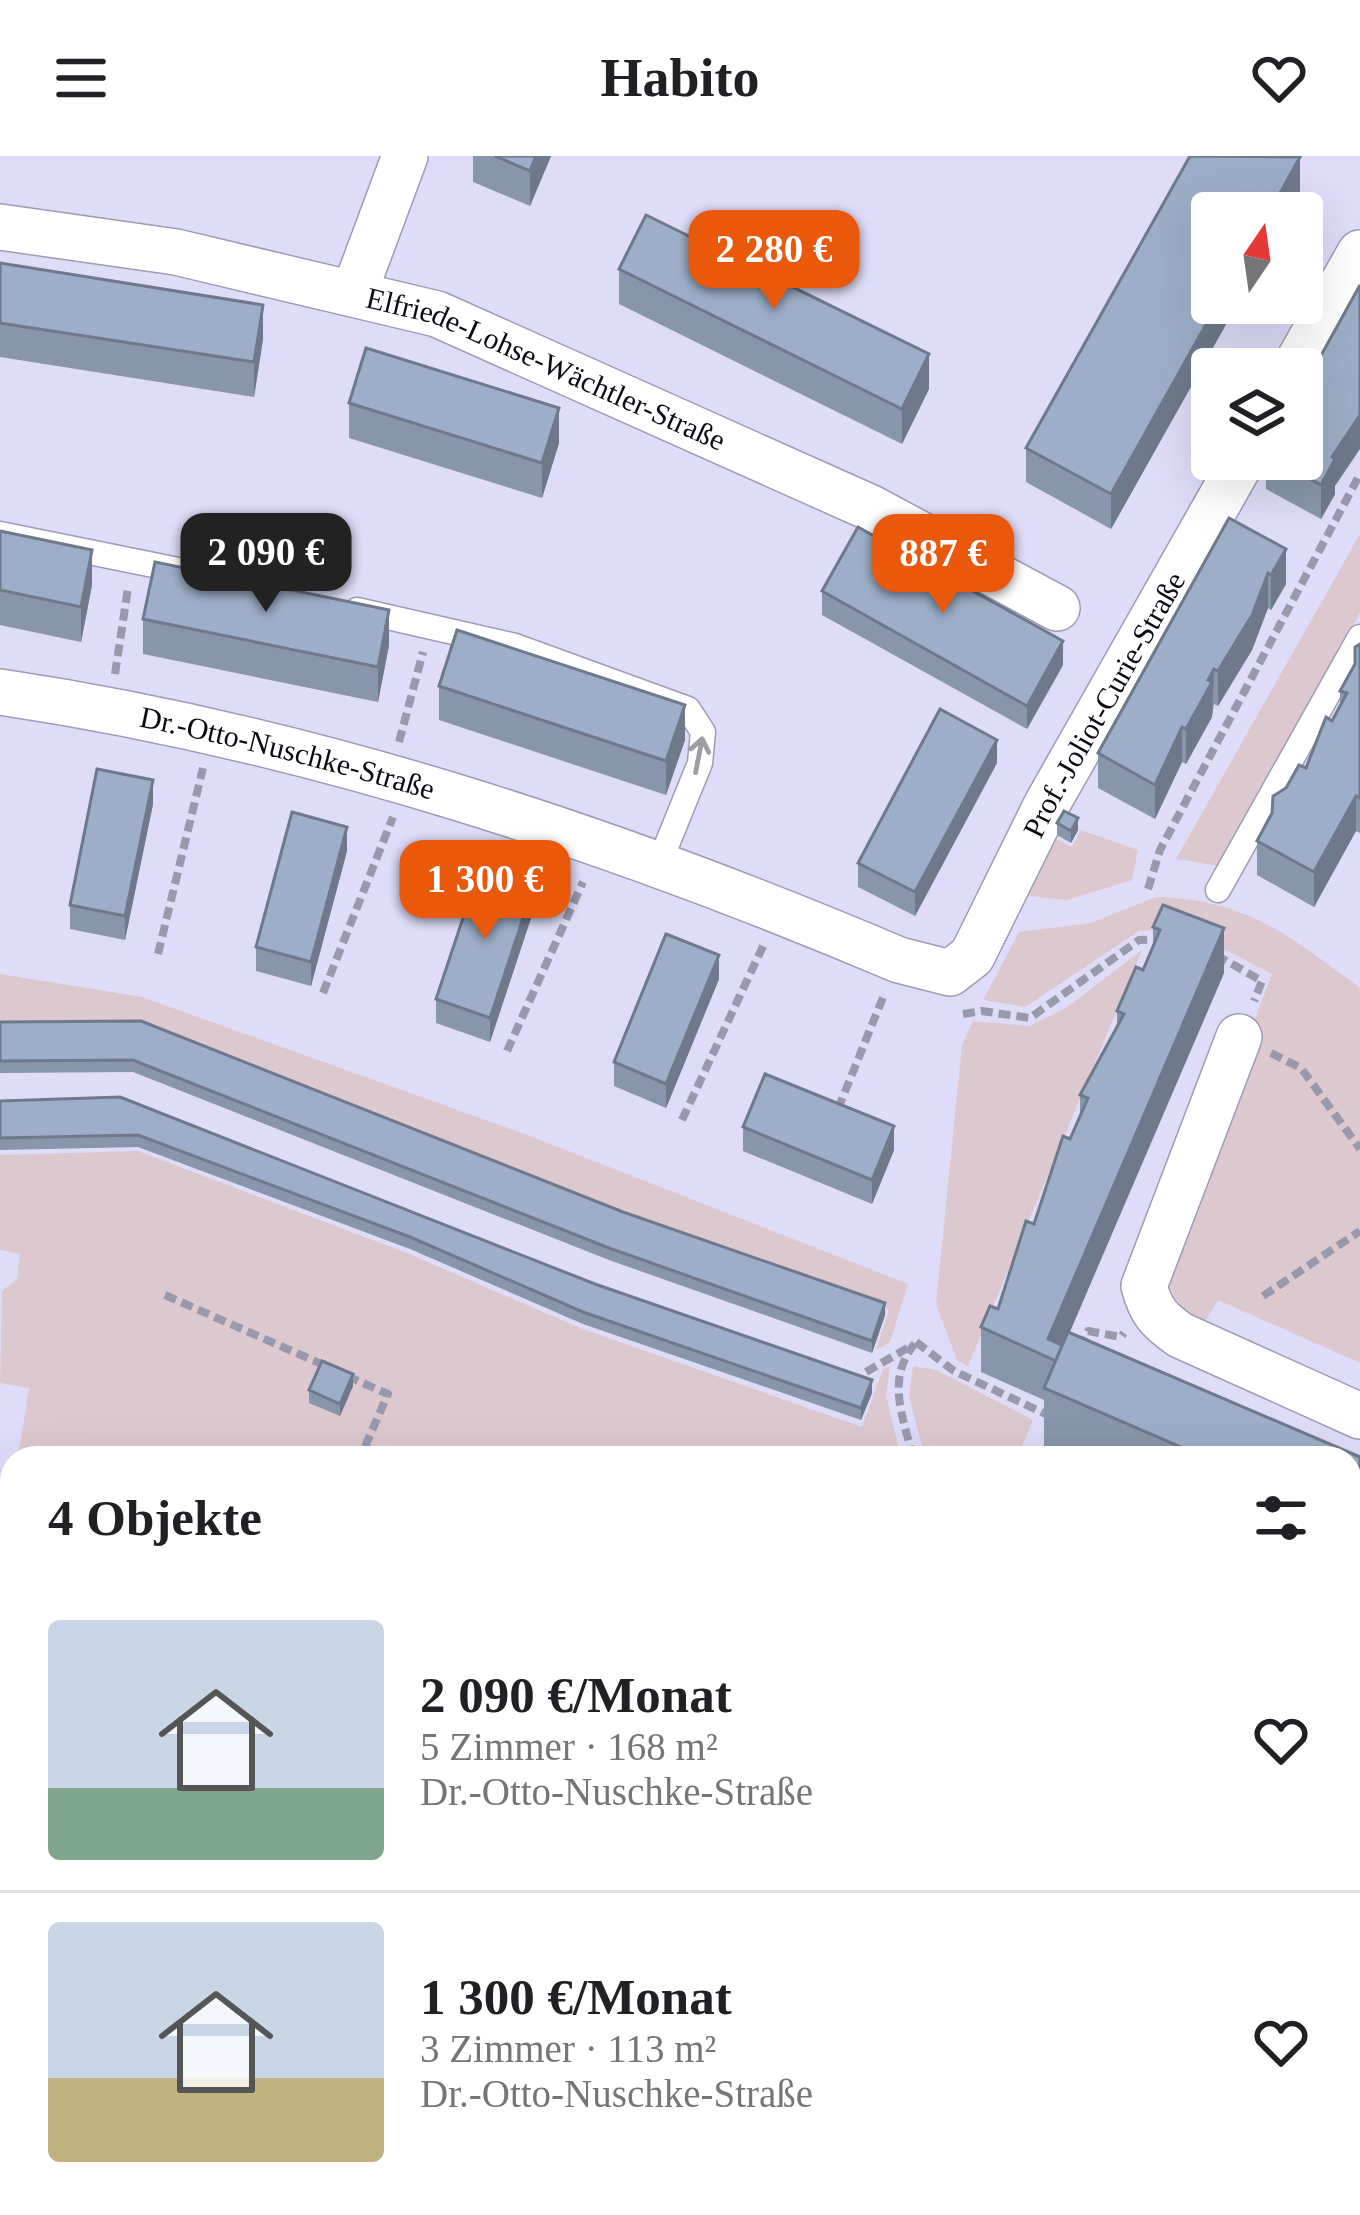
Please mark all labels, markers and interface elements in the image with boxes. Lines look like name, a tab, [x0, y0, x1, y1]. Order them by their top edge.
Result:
icon: menu	[48, 45, 114, 111]
icon: heart	[1246, 45, 1312, 111]
text: Habito	[600, 48, 760, 108]
north arrow	[1191, 192, 1323, 324]
map controls	[1191, 192, 1323, 480]
pin: 2 280 €	[663, 210, 885, 312]
text: 2 280 €	[716, 227, 833, 270]
street label: Elfriede-Lohse-Wächtler-Straße	[363, 281, 731, 457]
button: layers	[1191, 348, 1323, 480]
pin: 2 090 €	[155, 513, 377, 615]
pin: 887 €	[859, 514, 1027, 616]
text: 2 090 €	[208, 530, 325, 573]
text: 887 €	[899, 531, 987, 574]
street label: Prof.-Joliot-Curie-Straße	[1016, 566, 1191, 843]
street label: Dr.-Otto-Nuschke-Straße	[137, 700, 439, 806]
one-way arrow	[689, 736, 711, 775]
pin: 1 300 €	[374, 840, 596, 942]
text: 1 300 €	[427, 857, 544, 900]
icon: filters	[1248, 1485, 1314, 1551]
text: 4 Objekte	[48, 1490, 262, 1546]
text: 2 090 €/Monat	[420, 1667, 732, 1723]
icon: home	[144, 1668, 288, 1812]
icon: heart	[1248, 1707, 1314, 1773]
text: 5 Zimmer · 168 m²	[420, 1725, 718, 1768]
text: Dr.-Otto-Nuschke-Straße	[420, 1770, 813, 1813]
text: 1 300 €/Monat	[420, 1969, 732, 2025]
icon: home	[144, 1970, 288, 2114]
icon: heart	[1248, 2009, 1314, 2075]
text: 3 Zimmer · 113 m²	[420, 2027, 716, 2070]
text: Dr.-Otto-Nuschke-Straße	[420, 2072, 813, 2115]

